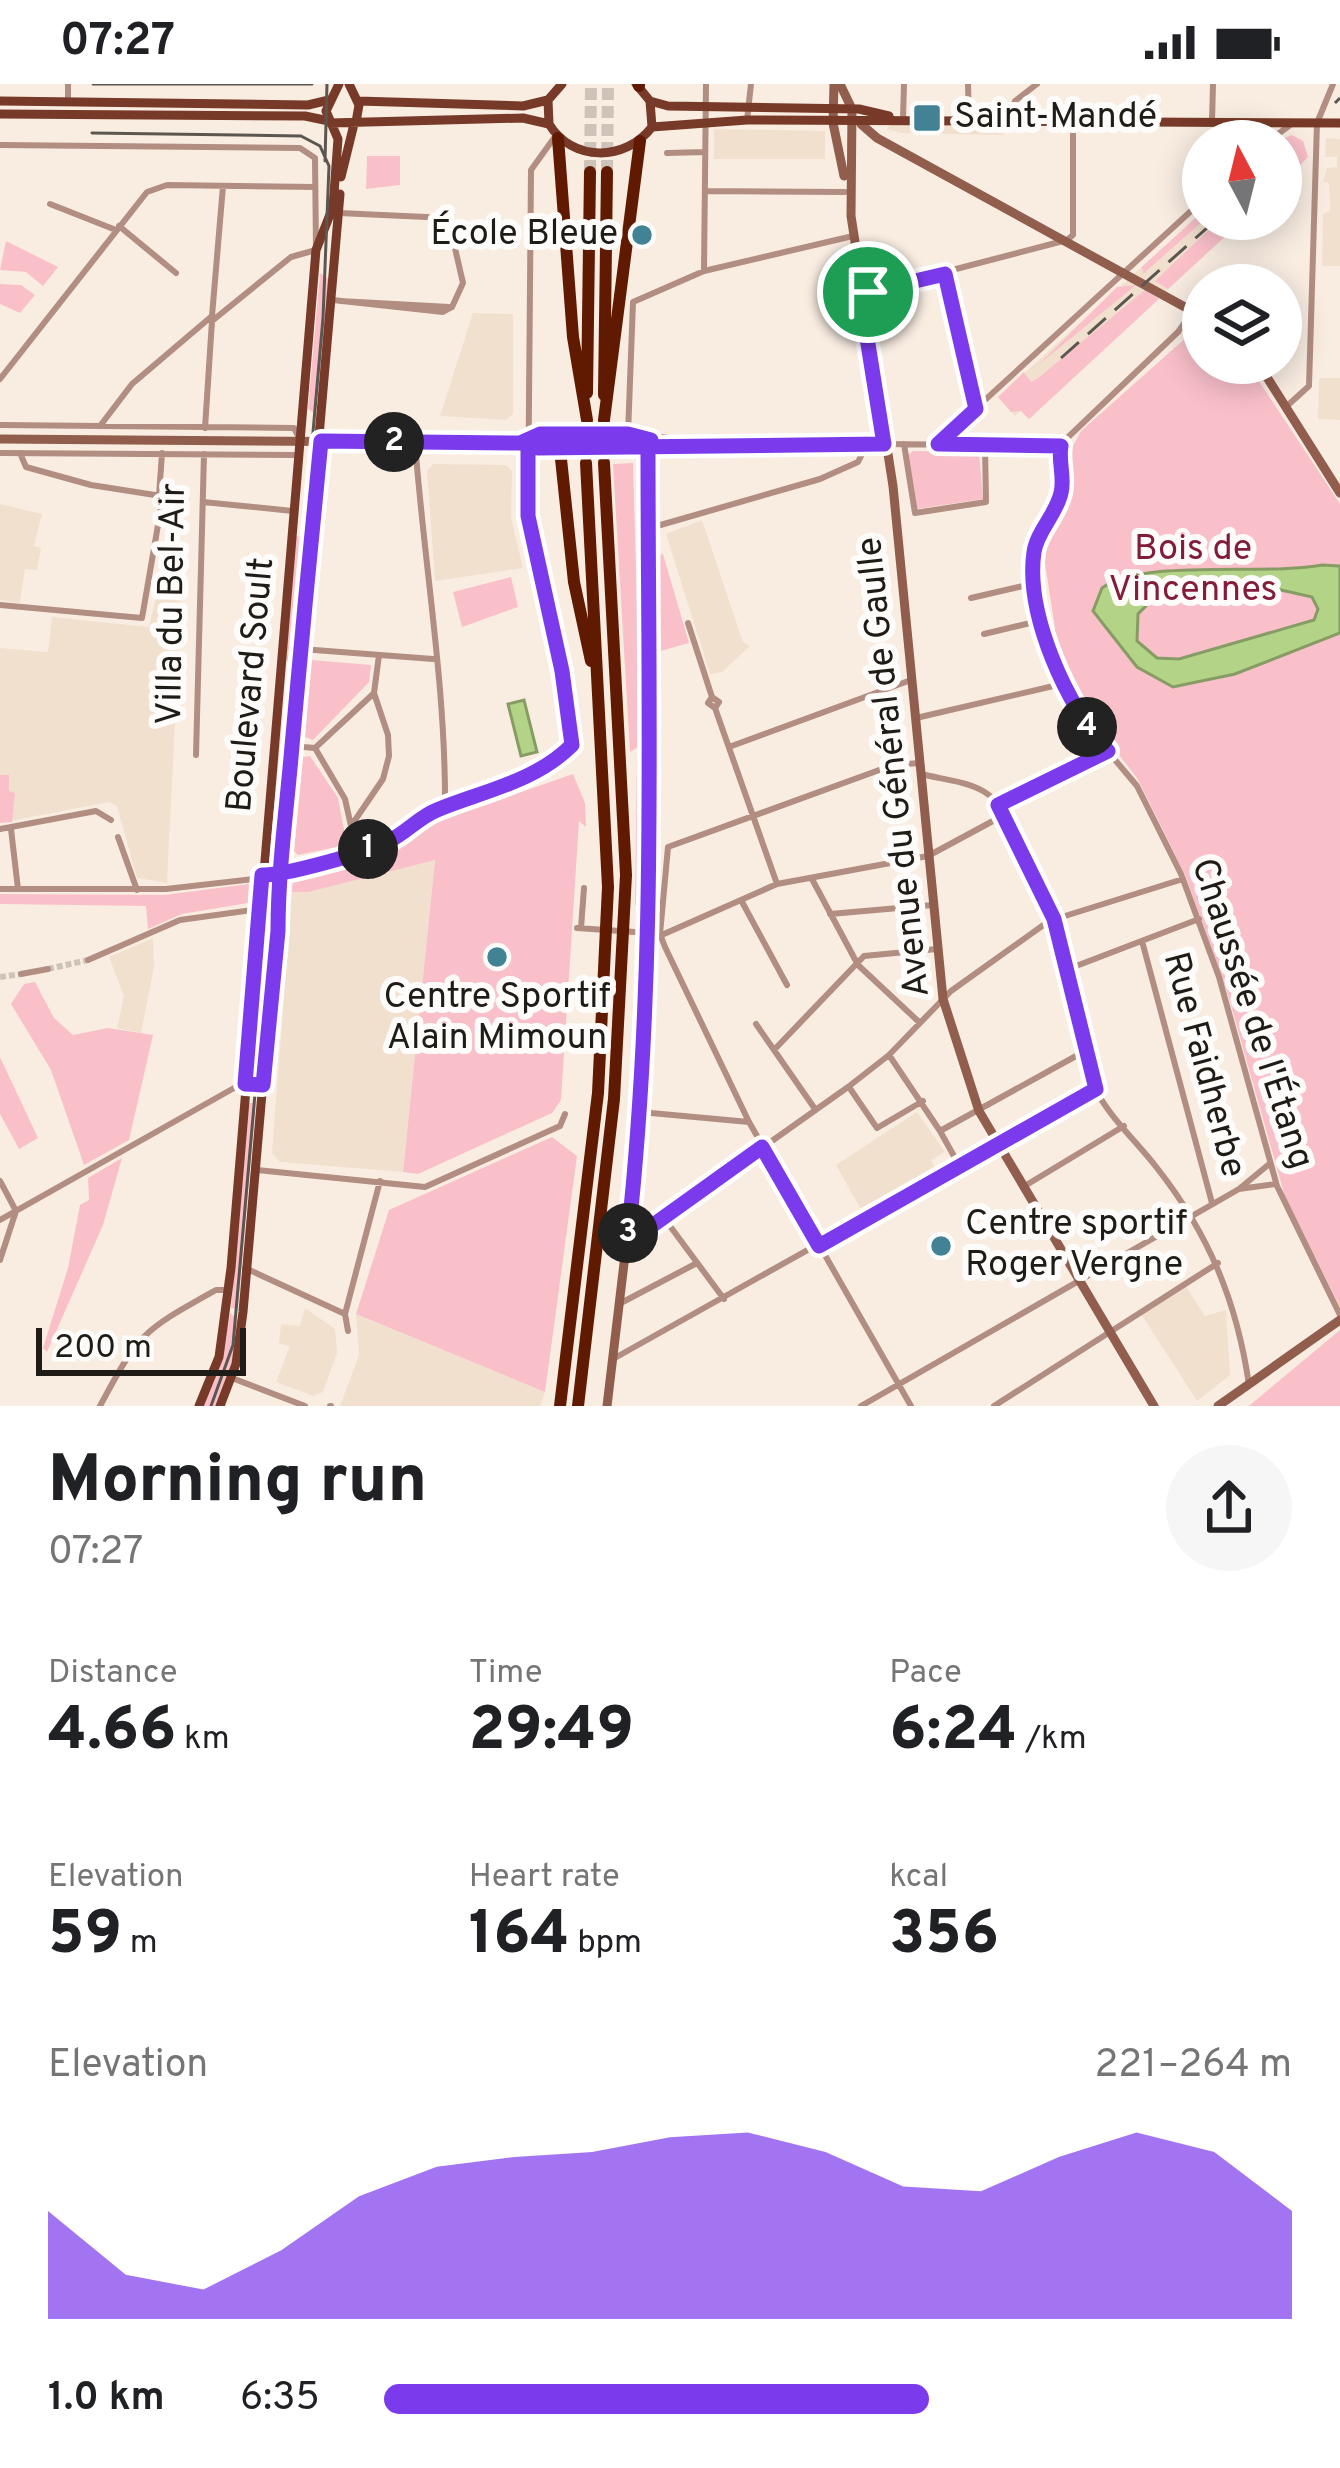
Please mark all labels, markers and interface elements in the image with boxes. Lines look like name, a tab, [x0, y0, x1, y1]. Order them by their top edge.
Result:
text: 07:27	[60, 14, 175, 71]
place label: Saint-Mandé	[954, 95, 1157, 141]
marker: Saint-Mandé	[911, 102, 943, 134]
north arrow	[1182, 120, 1302, 240]
map controls	[1182, 120, 1302, 384]
place label: École Bleue	[430, 210, 618, 258]
marker: École Bleue	[629, 222, 655, 248]
pin	[817, 241, 919, 343]
icon: arrive	[835, 259, 901, 325]
button: layers	[1182, 264, 1302, 384]
pin: 2	[364, 412, 424, 472]
text: 2	[384, 421, 404, 463]
street label: Villa du Bel-Air	[148, 483, 198, 725]
park label: Bois de Vincennes	[1109, 527, 1277, 614]
street label: Avenue du Général de Gaulle	[848, 535, 942, 999]
street label: Boulevard Soult	[218, 556, 286, 814]
pin: 4	[1057, 697, 1117, 757]
text: 4	[1076, 706, 1098, 748]
pin: 1	[338, 819, 398, 879]
text: 1	[361, 828, 375, 870]
street label: Chaussée de l'Étang	[1179, 852, 1325, 1175]
marker: Centre Sportif Alain Mimoun	[484, 944, 510, 970]
street label: Rue Faidherbe	[1151, 947, 1255, 1183]
place label: Centre Sportif Alain Mimoun	[384, 975, 610, 1062]
place label: Centre sportif Roger Vergne	[965, 1202, 1187, 1289]
pin: 3	[598, 1203, 658, 1263]
text: 3	[618, 1212, 638, 1254]
marker: Centre sportif Roger Vergne	[928, 1233, 954, 1259]
scale bar	[36, 1322, 246, 1375]
text: 200 m	[54, 1328, 152, 1370]
text: Morning run	[48, 1442, 427, 1525]
button: share	[1166, 1445, 1292, 1571]
text: 07:27	[48, 1529, 143, 1578]
text: Distance	[48, 1653, 178, 1695]
text: Time	[469, 1653, 542, 1695]
text: Pace	[889, 1653, 962, 1695]
text: 4.66	[48, 1695, 176, 1771]
text: 29:49	[469, 1695, 634, 1771]
text: 6:24	[889, 1695, 1017, 1771]
text: km	[176, 1719, 230, 1761]
text: /km	[1017, 1719, 1087, 1761]
text: Elevation	[48, 1857, 184, 1899]
text: Heart rate	[469, 1857, 620, 1899]
text: kcal	[889, 1857, 948, 1899]
text: 59	[48, 1899, 122, 1975]
text: 164	[469, 1899, 569, 1975]
text: 356	[889, 1899, 999, 1975]
text: m	[122, 1923, 158, 1965]
text: bpm	[569, 1923, 642, 1965]
text: Elevation	[48, 2042, 208, 2091]
text: 221–264 m	[1095, 2042, 1292, 2091]
text: 1.0 km	[48, 2375, 165, 2424]
text: 6:35	[240, 2375, 320, 2424]

